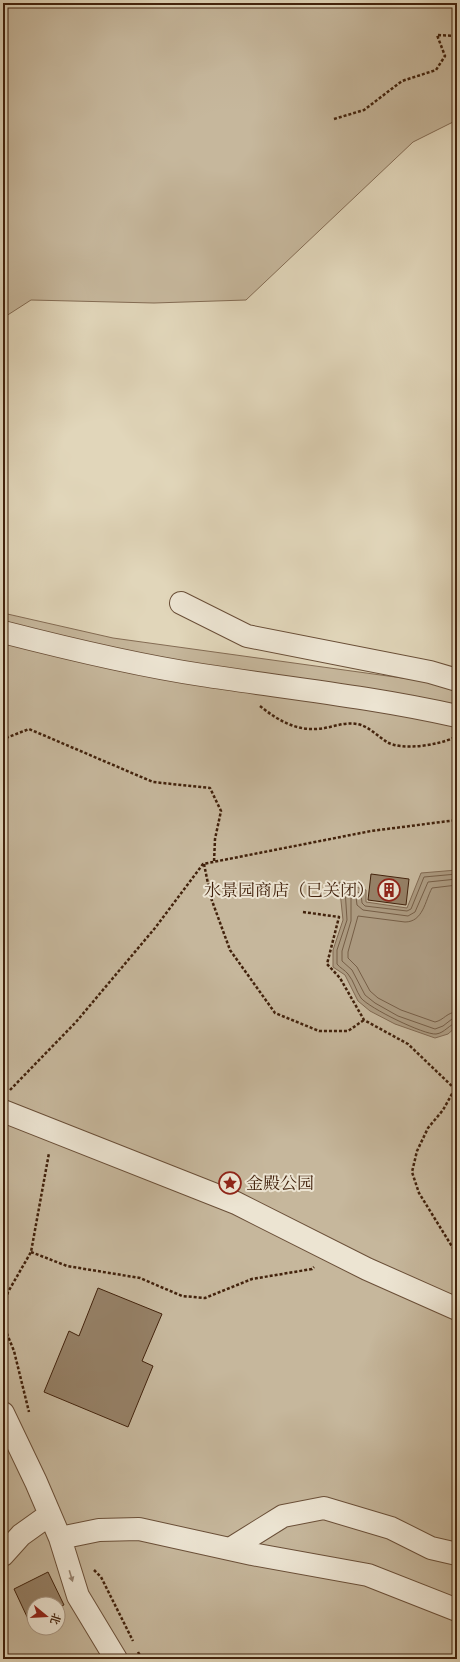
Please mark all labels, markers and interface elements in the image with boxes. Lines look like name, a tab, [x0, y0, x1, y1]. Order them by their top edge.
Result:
building icon: 水景园商店（已关闭）	[376, 877, 402, 903]
place label: 水景园商店（已关闭）	[204, 880, 374, 901]
place icon: 金殿公园	[217, 1170, 243, 1196]
place label: 金殿公园	[246, 1173, 314, 1194]
one-way arrow	[69, 1570, 75, 1582]
north arrow	[26, 1596, 66, 1636]
text: 北	[47, 1612, 63, 1626]

